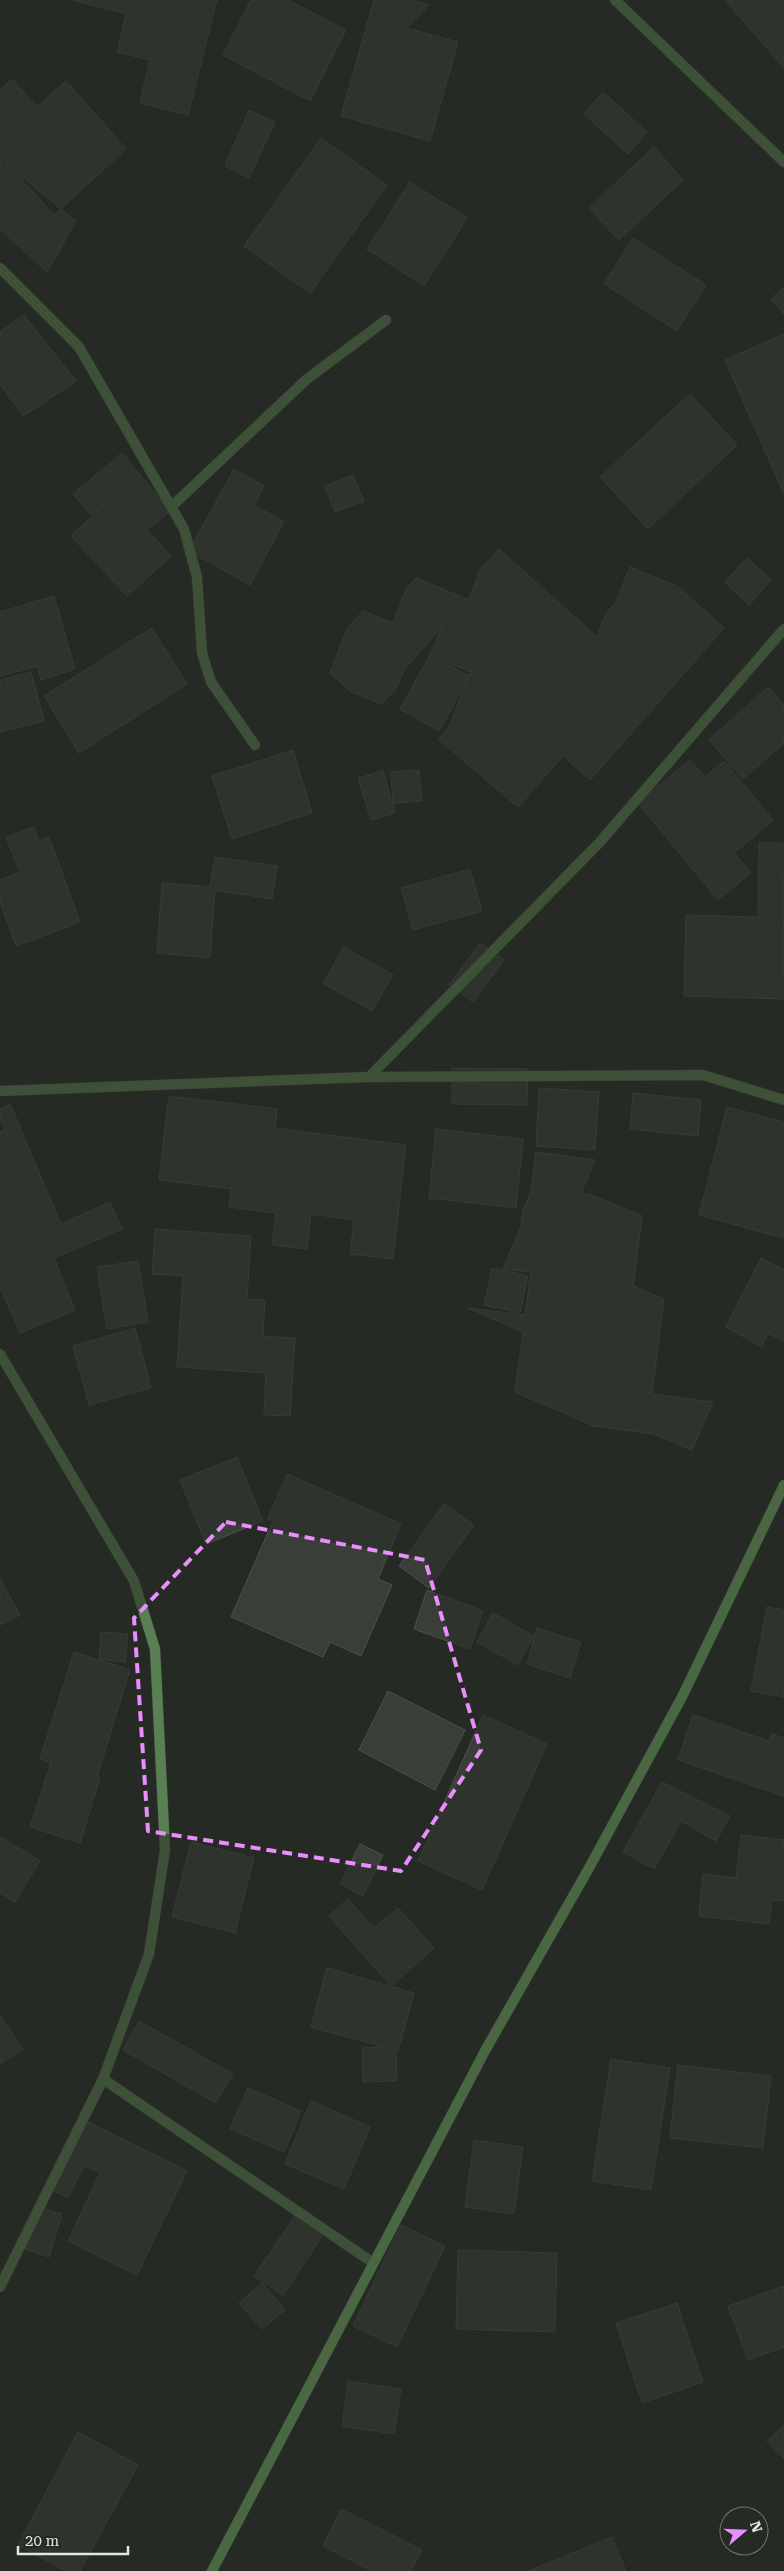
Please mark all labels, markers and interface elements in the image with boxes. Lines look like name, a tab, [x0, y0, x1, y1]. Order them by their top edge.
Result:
north arrow	[719, 2506, 769, 2556]
text: N	[747, 2519, 766, 2535]
scale bar	[18, 2524, 128, 2556]
text: 20 m	[25, 2532, 60, 2550]

